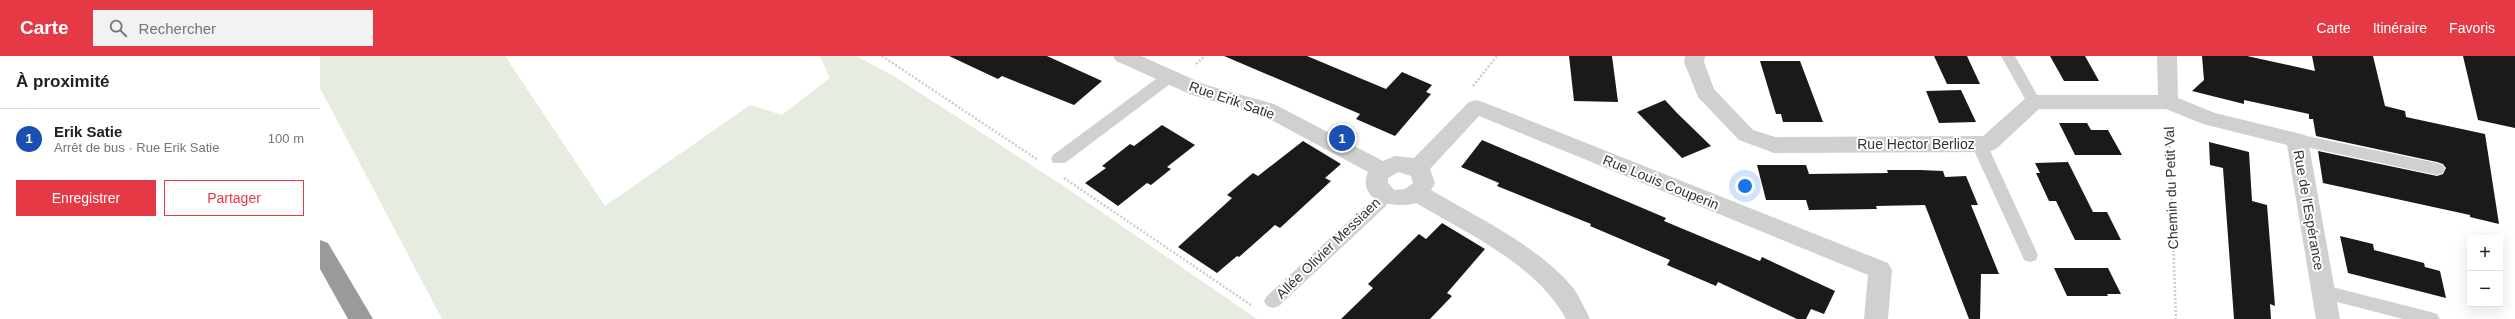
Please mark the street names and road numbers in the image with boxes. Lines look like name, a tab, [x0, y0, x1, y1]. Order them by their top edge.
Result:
street label: Rue Erik Satie	[1187, 78, 1277, 122]
street label: Chemin du Petit Val	[2161, 126, 2181, 250]
street label: Rue Hector Berlioz	[1857, 136, 1975, 152]
street label: Rue de l'Espérance	[2291, 149, 2327, 272]
street label: Rue Louis Couperin	[1601, 151, 1721, 213]
street label: Allée Olivier Messiaen	[1273, 194, 1383, 302]

